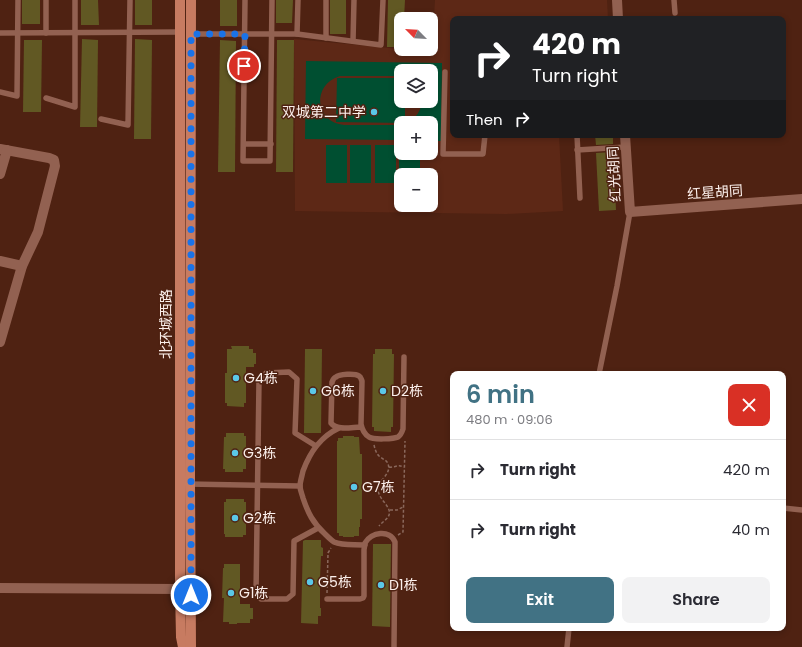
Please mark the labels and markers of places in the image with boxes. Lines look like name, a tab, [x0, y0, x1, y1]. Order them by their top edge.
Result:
pin	[227, 49, 261, 83]
place label: 双城第二中学	[282, 102, 366, 122]
marker: 双城第二中学	[369, 107, 379, 117]
place label: G4栋	[244, 368, 278, 388]
marker: G4栋	[231, 373, 241, 383]
place label: G6栋	[321, 381, 355, 401]
place label: D2栋	[391, 381, 423, 401]
marker: G6栋	[308, 386, 318, 396]
marker: D2栋	[378, 386, 388, 396]
place label: G3栋	[243, 443, 276, 463]
marker: G3栋	[230, 448, 240, 458]
place label: G7栋	[362, 477, 395, 497]
marker: G7栋	[349, 482, 359, 492]
place label: G2栋	[243, 508, 276, 528]
marker: G2栋	[230, 513, 240, 523]
place label: G5栋	[318, 572, 352, 592]
place label: D1栋	[389, 575, 417, 595]
marker: G5栋	[305, 577, 315, 587]
marker: D1栋	[376, 580, 386, 590]
place label: G1栋	[239, 583, 268, 603]
marker: G1栋	[226, 588, 236, 598]

